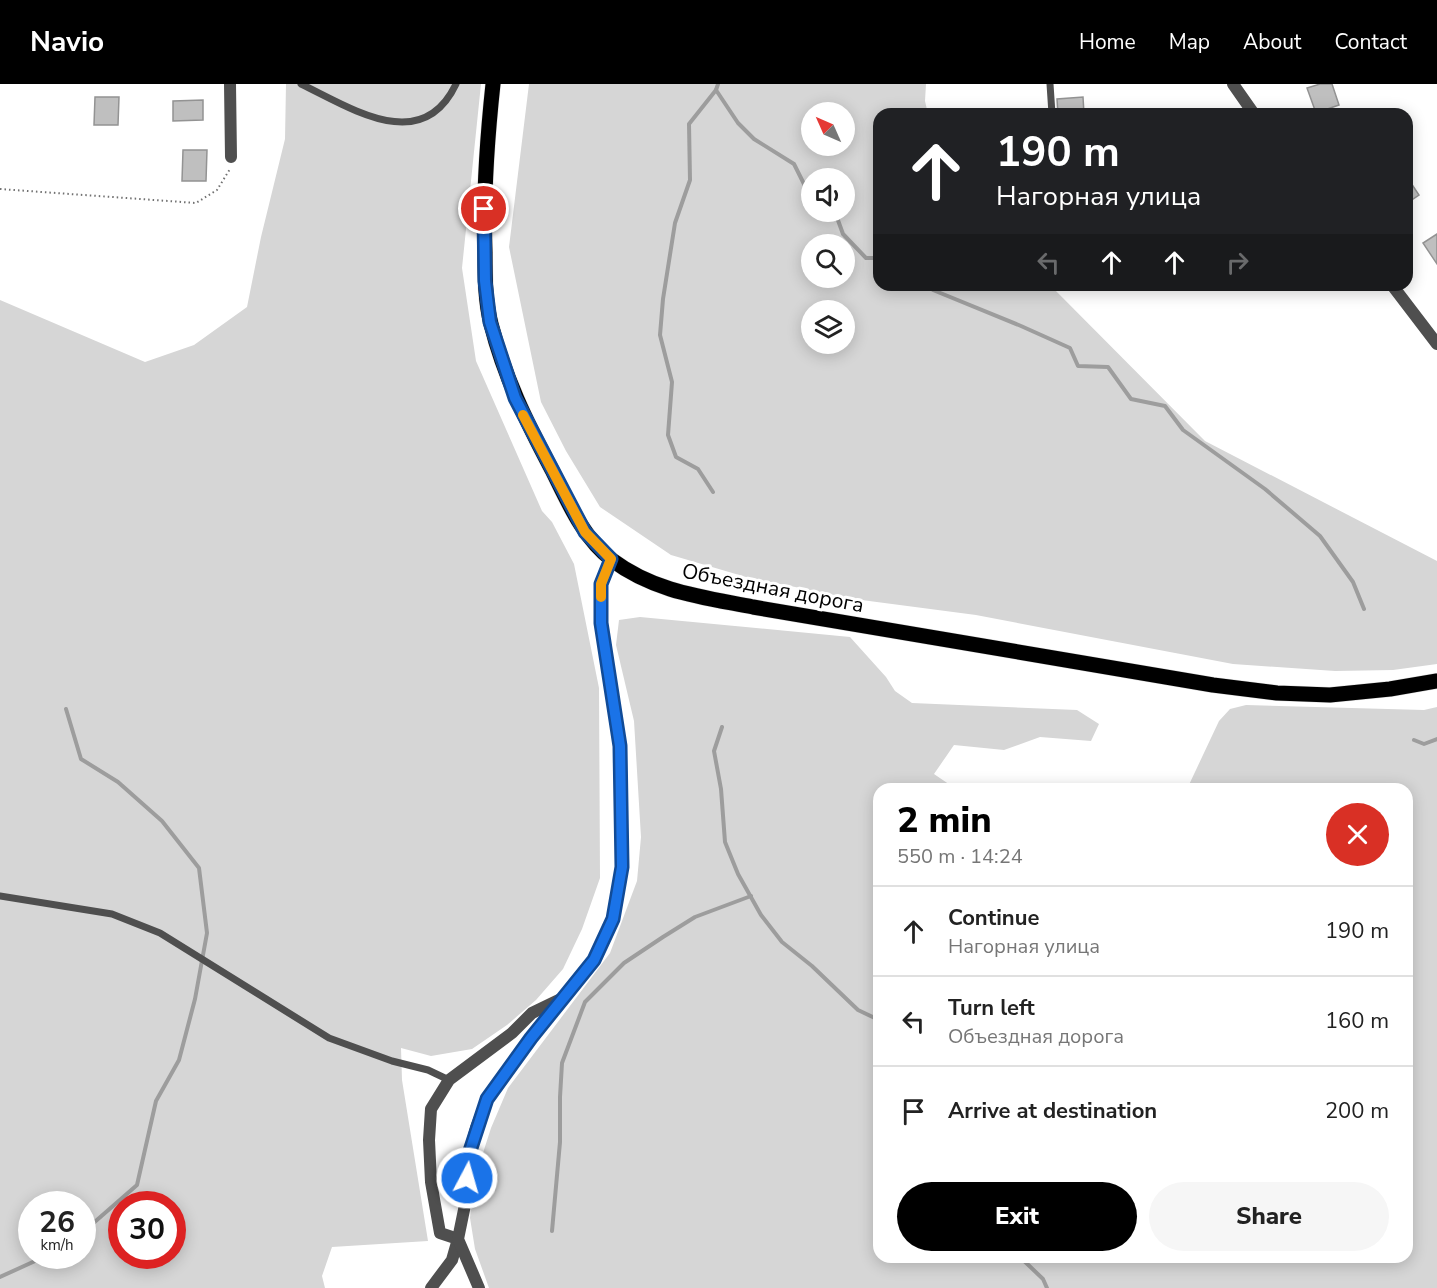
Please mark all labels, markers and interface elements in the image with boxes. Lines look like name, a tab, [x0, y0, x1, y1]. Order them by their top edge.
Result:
text: Navio	[30, 23, 104, 61]
text: Home	[1079, 28, 1136, 56]
text: Map	[1169, 28, 1210, 56]
text: About	[1243, 28, 1301, 56]
text: Contact	[1334, 28, 1407, 56]
north arrow	[801, 102, 855, 156]
map controls	[801, 102, 855, 354]
text: 190 m	[996, 124, 1120, 181]
icon: ahead	[897, 132, 975, 210]
button: sound	[801, 168, 855, 222]
text: Нагорная улица	[996, 178, 1201, 215]
pin	[458, 183, 509, 234]
icon: arrive	[467, 192, 500, 225]
button: search	[801, 234, 855, 288]
icon: left	[1032, 246, 1065, 279]
icon: ahead	[1095, 246, 1128, 279]
icon: ahead	[1158, 246, 1191, 279]
icon: right	[1221, 246, 1254, 279]
button: layers	[801, 300, 855, 354]
street label: Объездная дорога	[680, 557, 866, 619]
text: 2 min	[897, 796, 992, 845]
button: close	[1326, 803, 1389, 866]
text: 550 m · 14:24	[897, 843, 1023, 870]
text: Continue	[948, 903, 1039, 933]
icon: ahead	[897, 915, 930, 948]
text: 190 m	[1325, 916, 1389, 946]
text: Нагорная улица	[948, 933, 1100, 960]
text: Turn left	[948, 993, 1035, 1023]
icon: left	[897, 1005, 930, 1038]
text: 160 m	[1325, 1006, 1389, 1036]
text: Объездная дорога	[948, 1023, 1124, 1050]
icon: arrive	[897, 1095, 930, 1128]
text: Arrive at destination	[948, 1096, 1157, 1126]
text: 200 m	[1325, 1096, 1389, 1126]
position arrow	[435, 1146, 499, 1210]
button: Exit	[897, 1182, 1137, 1251]
button: Share	[1149, 1182, 1389, 1251]
speed limit sign: 30	[108, 1191, 186, 1269]
text: 26	[39, 1202, 75, 1243]
text: km/h	[40, 1235, 74, 1255]

